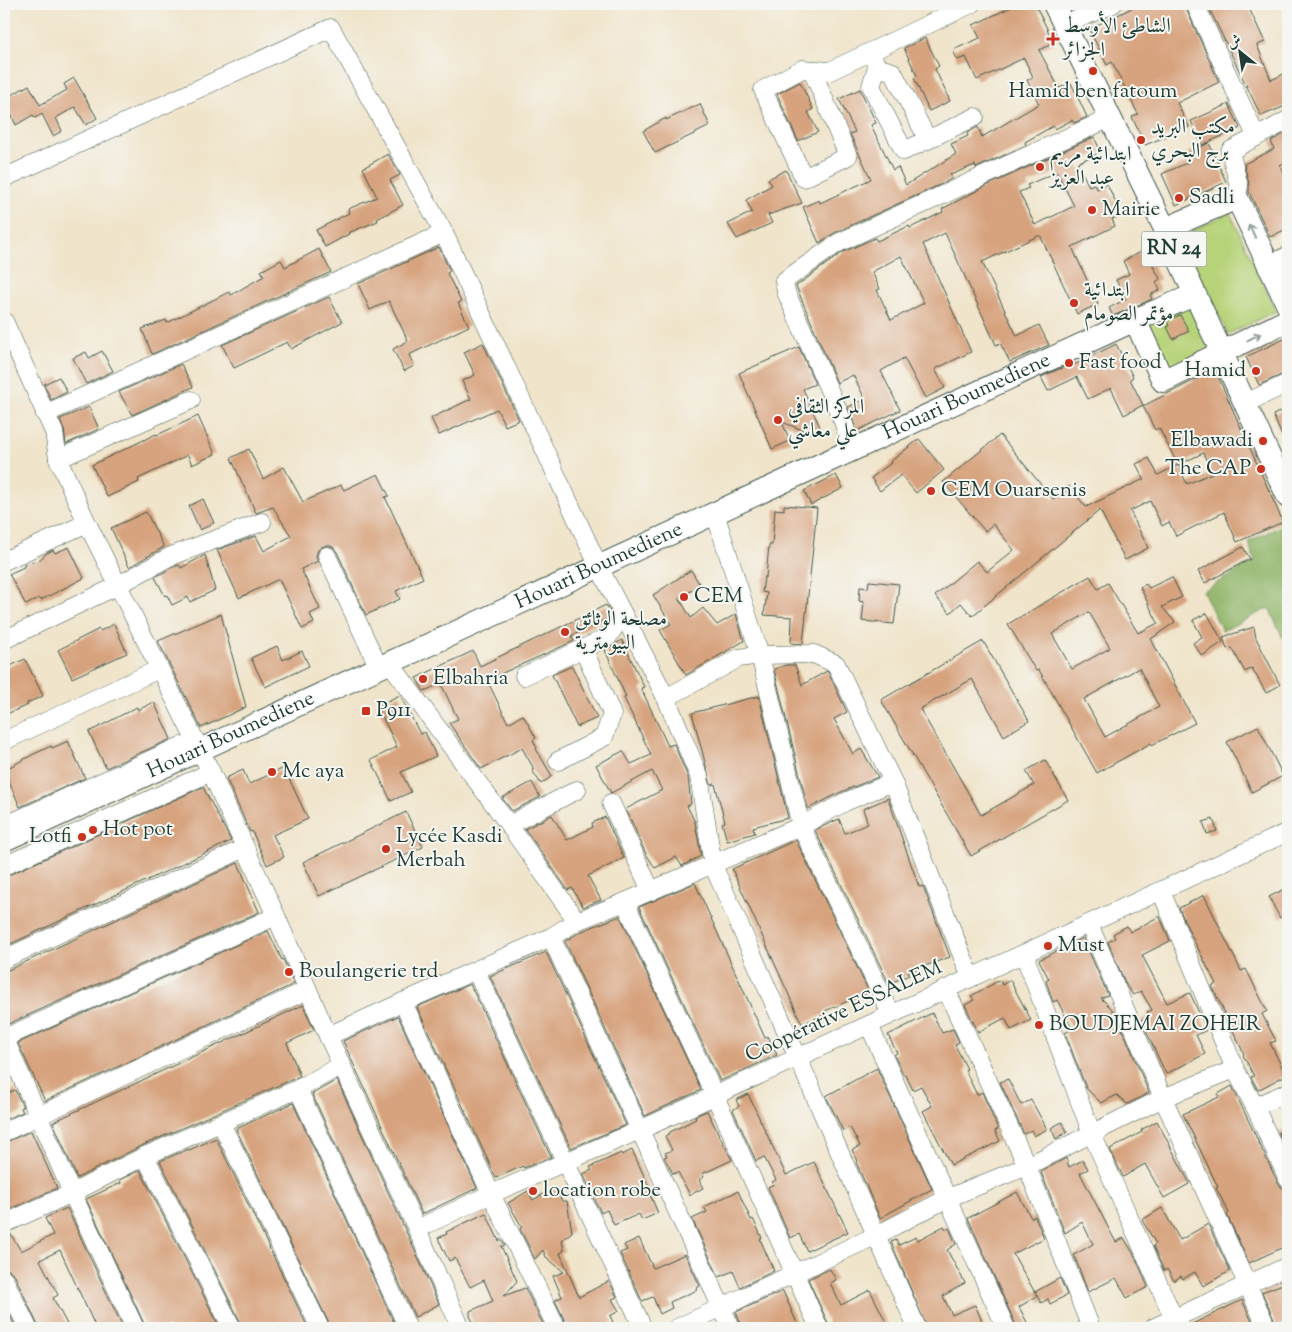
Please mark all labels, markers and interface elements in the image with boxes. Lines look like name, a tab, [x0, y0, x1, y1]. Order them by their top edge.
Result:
place label: الشاطئ الأوسط الجزائر	[1061, 10, 1171, 66]
north arrow	[1214, 28, 1264, 78]
text: ش	[1223, 30, 1246, 55]
marker: الشاطئ الأوسط الجزائر	[1047, 33, 1059, 45]
marker: Hamid ben fatoum	[1087, 65, 1099, 77]
place label: Hamid ben fatoum	[1009, 77, 1177, 107]
place label: مكتب البريد برج البحري	[1151, 113, 1235, 169]
marker: مكتب البريد برج البحري	[1135, 134, 1147, 146]
place label: ابتدائية مريم عبد العزيز	[1048, 140, 1132, 194]
marker: ابتدائية مريم عبد العزيز	[1034, 161, 1046, 173]
place label: Sadli	[1189, 183, 1235, 213]
marker: Sadli	[1173, 192, 1185, 204]
place label: Mairie	[1102, 195, 1160, 225]
marker: Mairie	[1086, 204, 1098, 216]
one-way arrow	[1247, 224, 1256, 239]
road number: RN 24	[1142, 232, 1206, 266]
place label: ابتدائية مؤتمر الصومام	[1084, 276, 1173, 331]
marker: ابتدائية مؤتمر الصومام	[1068, 297, 1080, 309]
one-way arrow	[1247, 332, 1262, 342]
street label: Houari Boumediene	[878, 346, 1056, 449]
place label: Fast food	[1079, 348, 1162, 378]
place label: Hamid	[1185, 356, 1246, 386]
marker: Fast food	[1063, 357, 1075, 369]
marker: Hamid	[1250, 365, 1262, 377]
place label: المركز الثقافي علي معاشي	[788, 393, 864, 450]
marker: المركز الثقافي علي معاشي	[772, 414, 784, 426]
place label: Elbawadi	[1171, 426, 1253, 456]
marker: Elbawadi	[1257, 435, 1269, 447]
place label: The CAP	[1165, 454, 1251, 484]
marker: The CAP	[1255, 463, 1267, 475]
place label: CEM Ouarsenis	[941, 476, 1086, 506]
marker: CEM Ouarsenis	[925, 485, 937, 497]
street label: Houari Boumediene	[510, 515, 688, 618]
place label: CEM	[694, 582, 743, 612]
marker: CEM	[678, 591, 690, 603]
place label: مصلحة الوثائق البيومترية	[575, 605, 667, 659]
marker: مصلحة الوثائق البيومترية	[559, 626, 571, 638]
place label: Elbahria	[433, 664, 509, 694]
marker: Elbahria	[417, 673, 429, 685]
street label: Houari Boumediene	[143, 684, 320, 787]
place label: P911	[376, 696, 411, 726]
marker: P911	[360, 705, 372, 717]
place label: Mc aya	[282, 757, 345, 787]
marker: Mc aya	[266, 766, 278, 778]
place label: Hot pot	[103, 815, 173, 845]
place label: Lotfi	[29, 822, 72, 852]
place label: Lycée Kasdi Merbah	[396, 822, 503, 876]
marker: Hot pot	[87, 824, 99, 836]
marker: Lotfi	[76, 831, 88, 843]
marker: Lycée Kasdi Merbah	[380, 843, 392, 855]
place label: Must	[1058, 931, 1105, 961]
marker: Must	[1042, 940, 1054, 952]
street label: Coopérative ESSALEM	[741, 953, 947, 1071]
place label: Boulangerie trd	[299, 957, 439, 987]
marker: Boulangerie trd	[283, 966, 295, 978]
place label: BOUDJEMAI ZOHEIR	[1049, 1010, 1261, 1040]
marker: BOUDJEMAI ZOHEIR	[1033, 1019, 1045, 1031]
place label: location robe	[543, 1176, 661, 1206]
marker: location robe	[527, 1185, 539, 1197]

